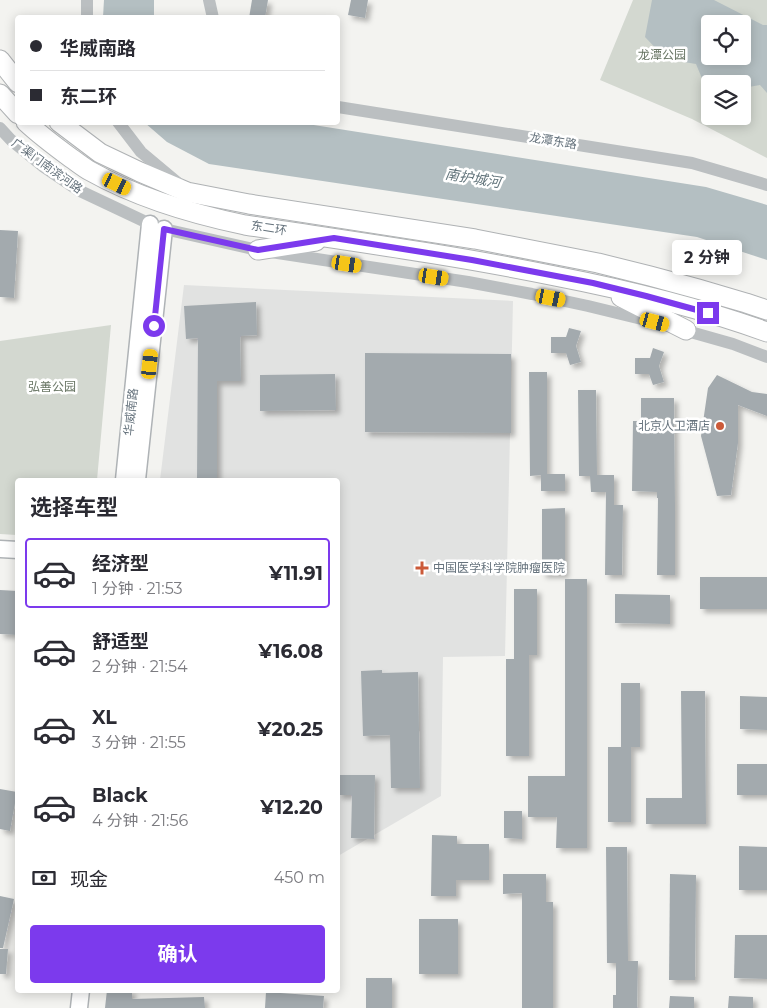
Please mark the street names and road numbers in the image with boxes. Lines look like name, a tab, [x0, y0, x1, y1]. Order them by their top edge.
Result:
street label: 龙潭东路	[528, 129, 578, 152]
street label: 广渠门南滨河路	[9, 135, 86, 196]
street label: 东二环	[250, 217, 288, 238]
street label: 华威南路	[121, 387, 140, 437]

